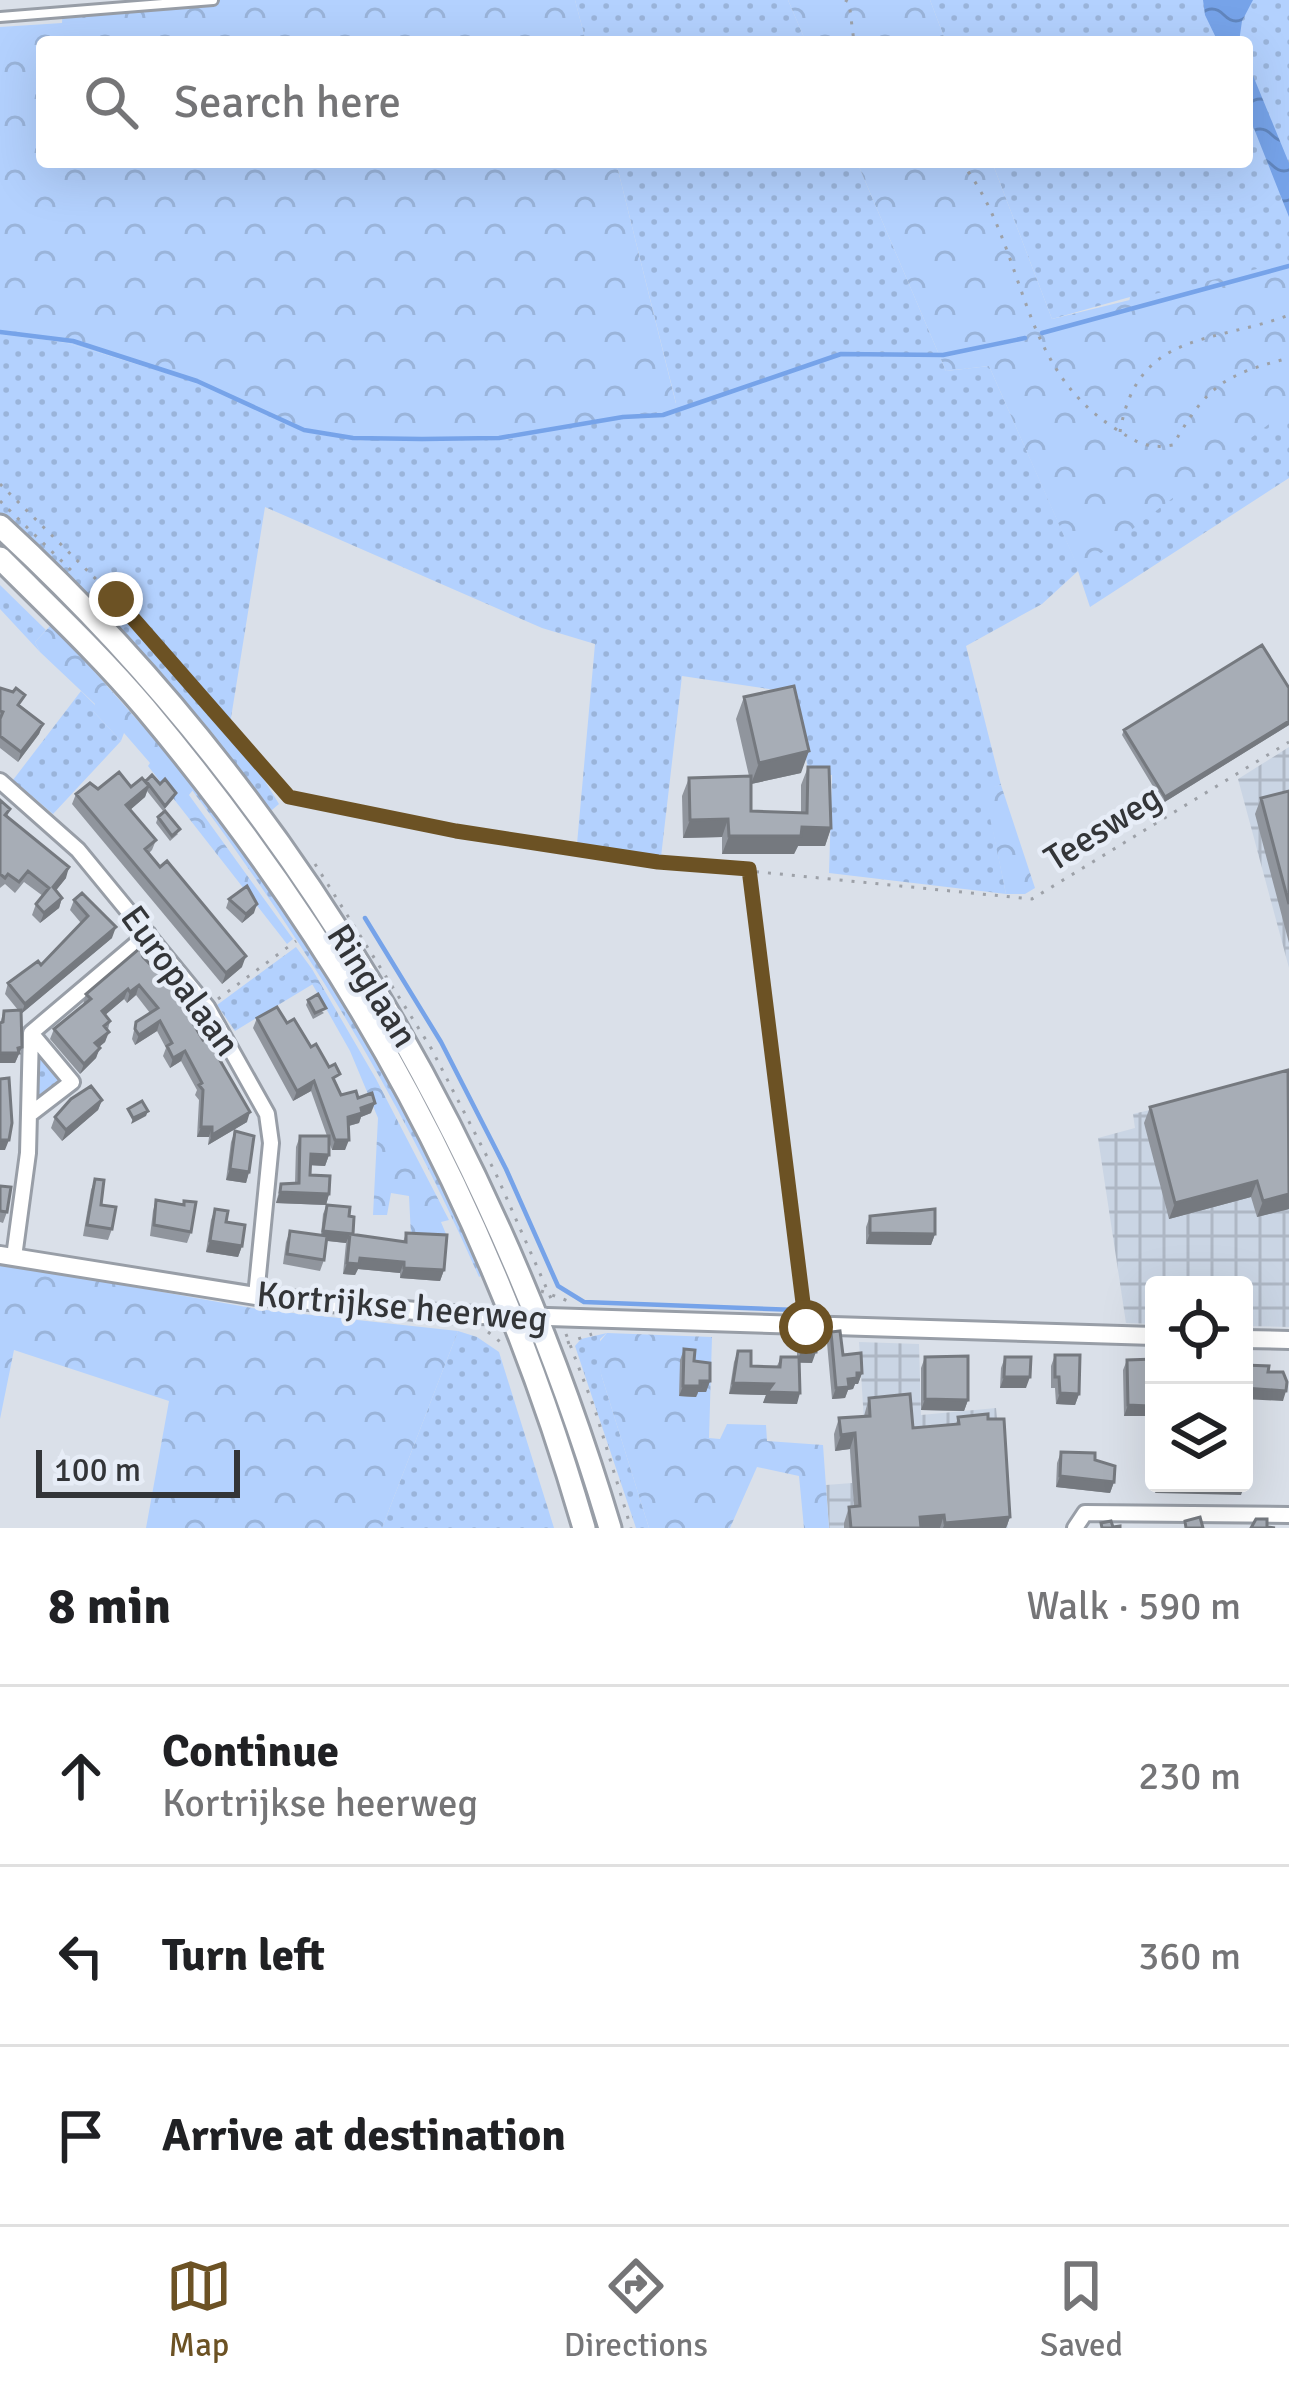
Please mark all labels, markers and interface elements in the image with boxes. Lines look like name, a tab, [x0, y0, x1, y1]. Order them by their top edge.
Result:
search box	[36, 36, 1253, 168]
icon: search	[78, 69, 144, 135]
text: Search here	[174, 75, 401, 130]
route end	[89, 572, 143, 626]
street label: Teesweg	[1036, 775, 1170, 881]
street label: Europalaan	[110, 897, 250, 1065]
street label: Ringlaan	[317, 916, 427, 1056]
street label: Kortrijkse heerweg	[255, 1272, 549, 1342]
map controls	[1145, 1276, 1253, 1492]
button: locate	[1145, 1276, 1253, 1384]
route start	[779, 1300, 833, 1354]
button: layers	[1145, 1384, 1253, 1492]
scale bar	[36, 1444, 240, 1497]
text: 100 m	[54, 1450, 141, 1491]
text: 8 min	[48, 1575, 171, 1638]
text: Walk · 590 m	[1027, 1582, 1241, 1630]
text: Continue	[162, 1724, 339, 1779]
icon: ahead	[48, 1743, 114, 1809]
text: 230 m	[1138, 1752, 1241, 1800]
text: Kortrijkse heerweg	[162, 1779, 478, 1827]
icon: left	[48, 1923, 114, 1989]
text: Turn left	[162, 1928, 325, 1983]
text: 360 m	[1138, 1932, 1241, 1980]
icon: arrive	[48, 2103, 114, 2169]
text: Arrive at destination	[162, 2108, 566, 2163]
tab: Map	[166, 2253, 232, 2366]
tab: Directions	[564, 2253, 708, 2366]
tab: Saved	[1040, 2253, 1123, 2366]

